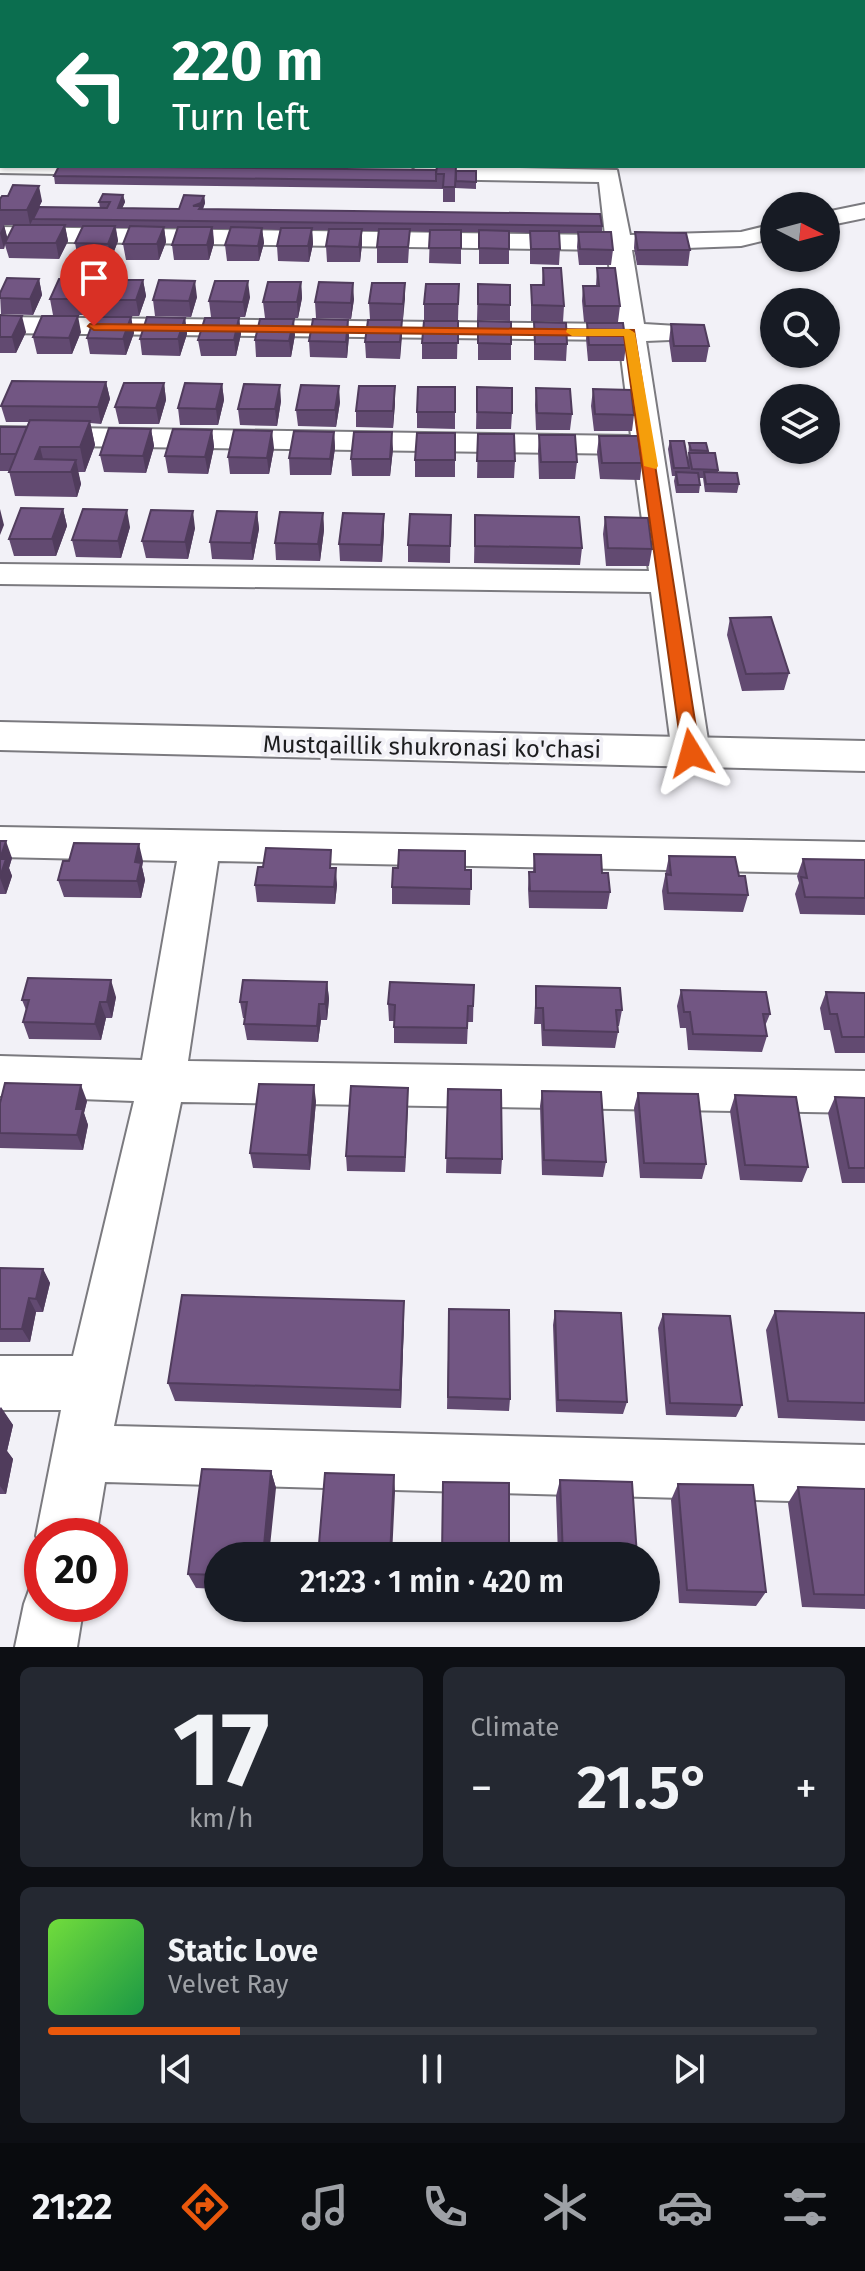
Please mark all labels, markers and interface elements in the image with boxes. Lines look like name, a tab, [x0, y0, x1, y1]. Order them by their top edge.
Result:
text: 220 m	[172, 28, 323, 95]
icon: left	[40, 32, 144, 136]
text: Turn left	[172, 96, 310, 140]
north arrow	[760, 192, 840, 272]
map controls	[760, 192, 840, 464]
pin	[60, 244, 128, 326]
icon: arrive	[72, 256, 116, 300]
button: search	[760, 288, 840, 368]
button: layers	[760, 384, 840, 464]
position arrow	[649, 711, 733, 795]
street label: Mustqaillik shukronasi ko'chasi	[263, 730, 601, 764]
speed limit sign: 20	[24, 1518, 128, 1622]
text: 21:23 · 1 min · 420 m	[300, 1564, 564, 1600]
text: 17	[173, 1688, 270, 1813]
text: Climate	[471, 1712, 559, 1743]
text: 21.5°	[577, 1752, 711, 1824]
text: −	[471, 1762, 493, 1815]
text: +	[795, 1762, 817, 1815]
text: km/h	[189, 1803, 253, 1834]
text: Static Love	[168, 1933, 318, 1969]
text: Velvet Ray	[168, 1969, 288, 2000]
icon: previous	[154, 2047, 198, 2091]
icon: pause	[410, 2047, 454, 2091]
icon: next	[667, 2047, 711, 2091]
icon: directions	[177, 2179, 233, 2235]
icon: music	[297, 2179, 353, 2235]
icon: phone	[417, 2179, 473, 2235]
icon: climate	[537, 2179, 593, 2235]
icon: car	[657, 2179, 713, 2235]
icon: filters	[777, 2179, 833, 2235]
text: 21:22	[32, 2185, 112, 2229]

